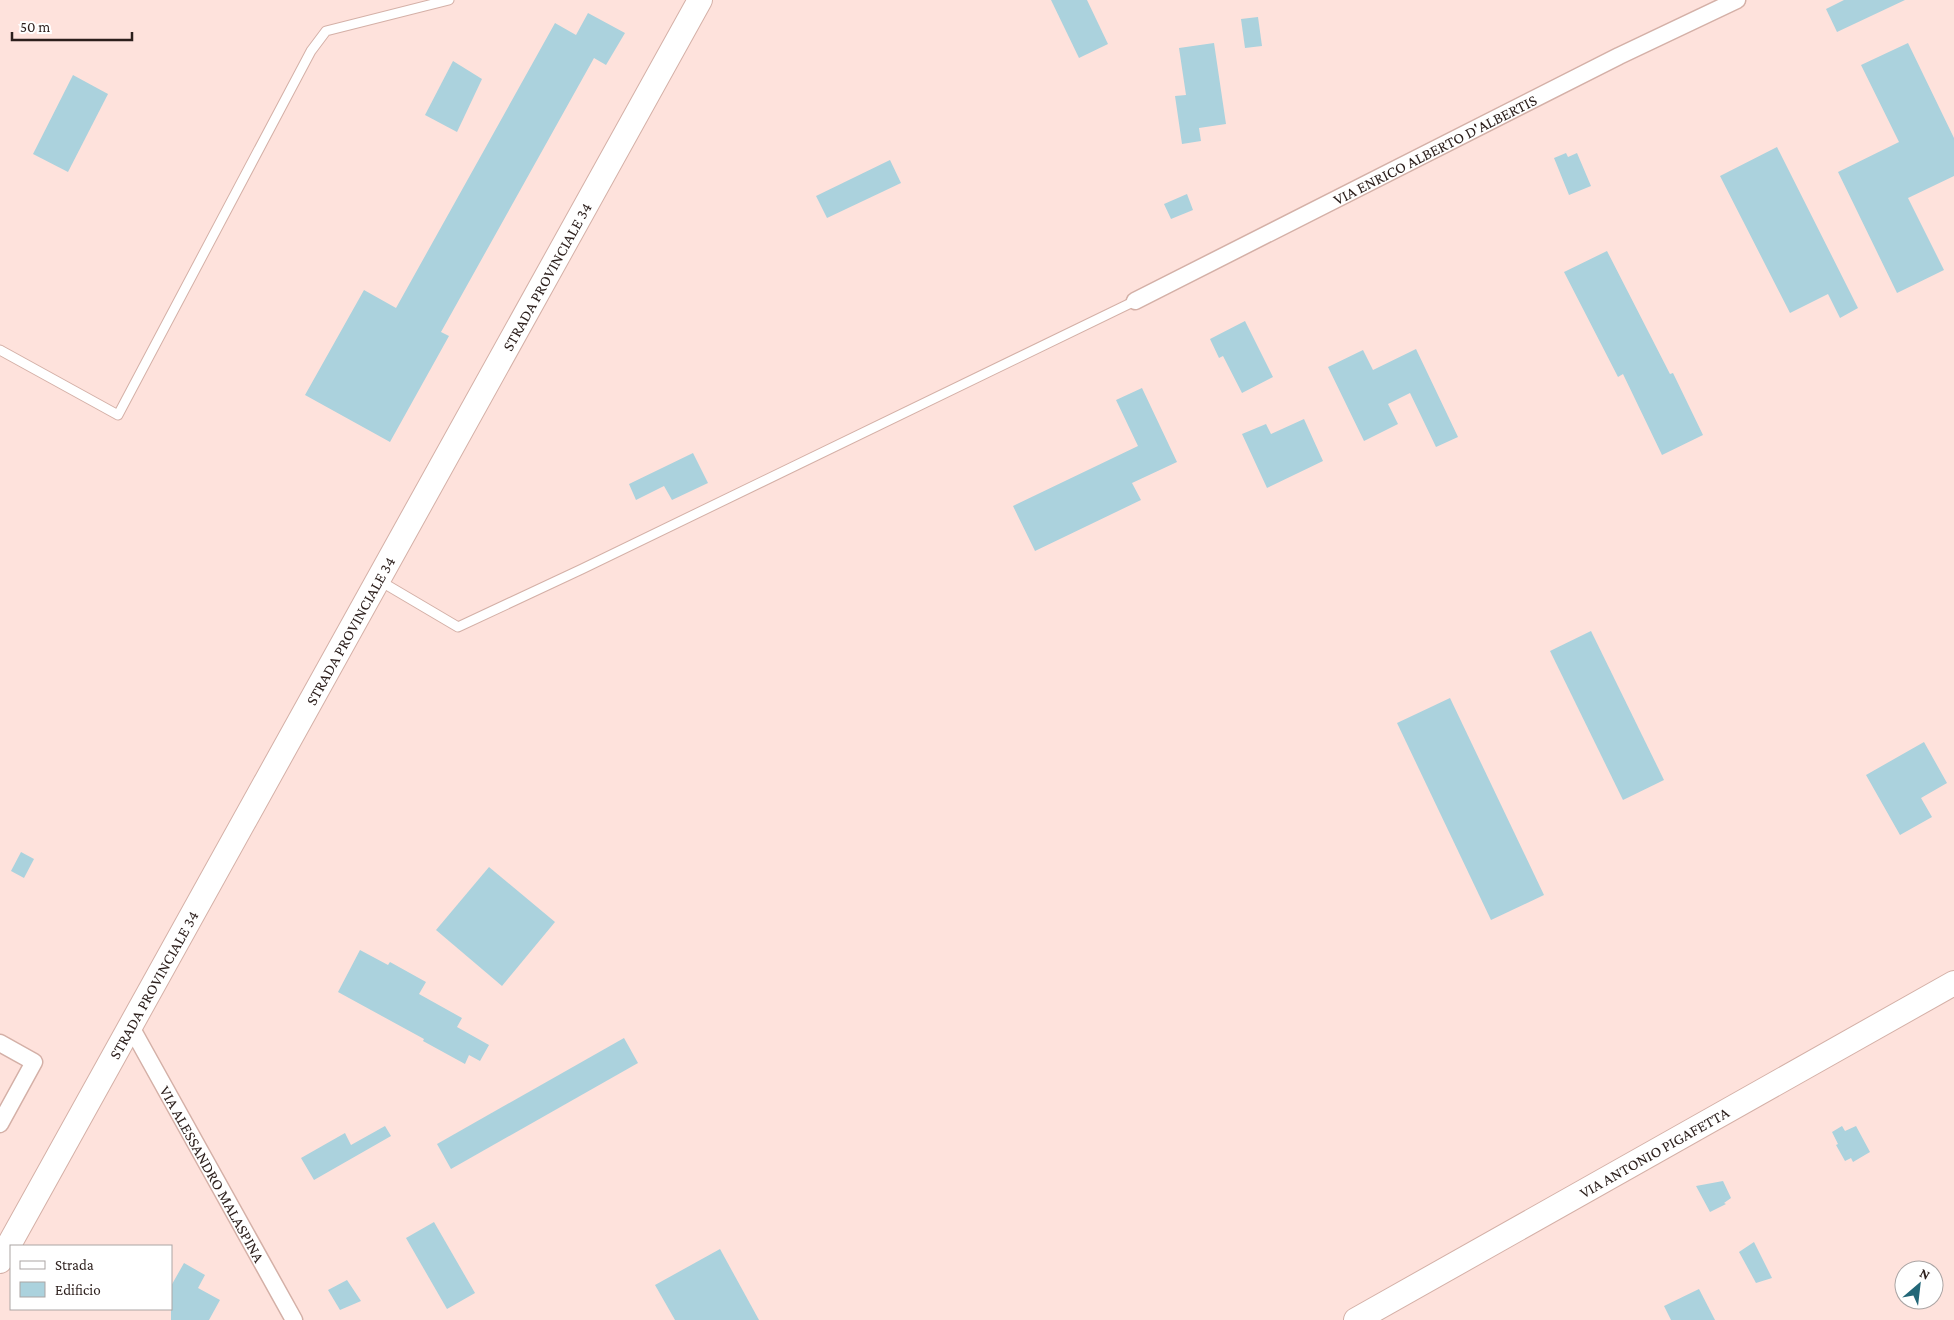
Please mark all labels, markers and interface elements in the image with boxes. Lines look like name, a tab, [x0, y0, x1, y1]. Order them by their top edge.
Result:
scale bar	[12, 10, 132, 42]
text: 50 m	[20, 19, 50, 35]
street label: VIA ENRICO ALBERTO D'ALBERTIS	[1331, 91, 1539, 208]
street label: STRADA PROVINCIALE 34	[499, 200, 595, 354]
street label: STRADA PROVINCIALE 34	[302, 554, 398, 708]
street label: STRADA PROVINCIALE 34	[106, 908, 202, 1062]
street label: VIA ALESSANDRO MALASPINA	[156, 1083, 268, 1266]
street label: VIA ANTONIO PIGAFETTA	[1577, 1103, 1733, 1201]
legend	[10, 1245, 172, 1310]
text: Strada	[55, 1257, 94, 1273]
north arrow	[1894, 1260, 1944, 1310]
text: N	[1917, 1264, 1933, 1283]
text: Edificio	[55, 1282, 101, 1298]

